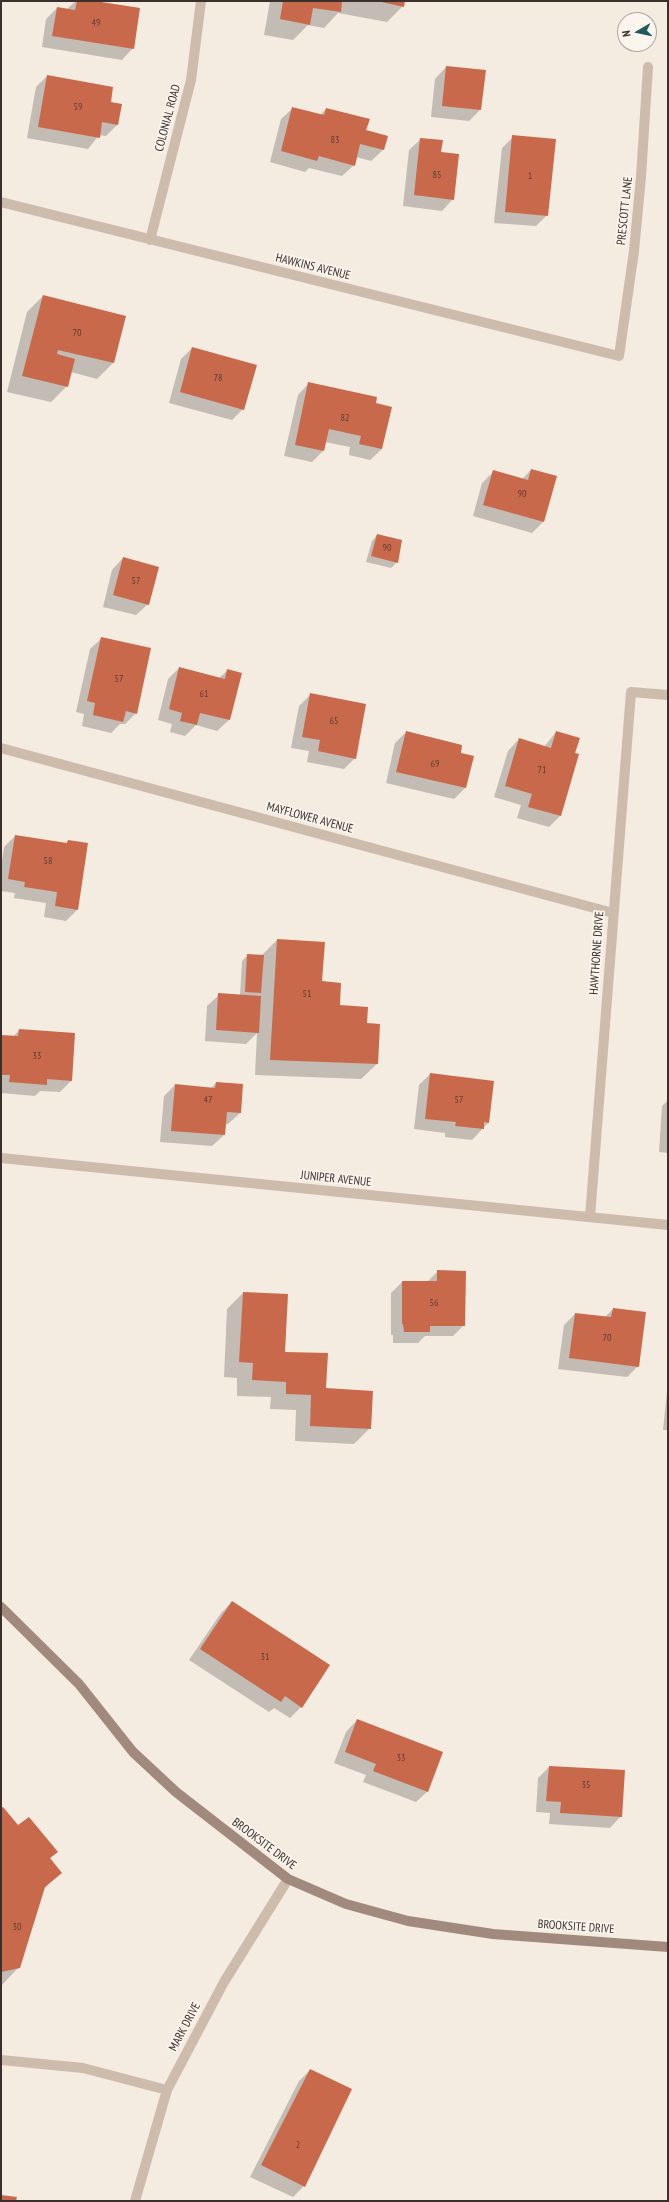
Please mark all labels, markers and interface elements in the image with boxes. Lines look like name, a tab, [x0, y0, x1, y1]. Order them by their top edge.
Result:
north arrow	[617, 12, 657, 52]
house number: 49	[92, 17, 100, 29]
text: N	[619, 30, 634, 38]
street label: COLONIAL ROAD	[152, 83, 184, 153]
house number: 59	[74, 101, 82, 113]
house number: 83	[331, 134, 339, 146]
house number: 85	[433, 169, 441, 181]
house number: 1	[528, 170, 532, 182]
street label: PRESCOTT LANE	[614, 176, 636, 246]
street label: HAWKINS AVENUE	[274, 251, 352, 283]
house number: 70	[73, 327, 81, 339]
house number: 78	[214, 372, 222, 384]
house number: 82	[341, 412, 349, 424]
house number: 90	[518, 488, 526, 500]
house number: 90	[383, 542, 391, 554]
house number: 57	[132, 575, 140, 587]
house number: 57	[115, 673, 123, 685]
house number: 61	[200, 688, 208, 700]
house number: 65	[330, 715, 338, 727]
house number: 69	[431, 758, 439, 770]
house number: 71	[538, 764, 546, 776]
street label: MAYFLOWER AVENUE	[265, 800, 355, 836]
house number: 58	[44, 855, 52, 867]
street label: HAWTHORNE DRIVE	[587, 911, 607, 995]
house number: 51	[303, 988, 311, 1000]
house number: 33	[33, 1050, 41, 1062]
house number: 47	[204, 1094, 212, 1106]
house number: 57	[455, 1094, 463, 1106]
street label: JUNIPER AVENUE	[300, 1168, 372, 1190]
house number: 56	[430, 1297, 438, 1309]
house number: 70	[603, 1332, 611, 1344]
house number: 31	[261, 1651, 269, 1663]
house number: 33	[397, 1752, 405, 1764]
house number: 35	[582, 1779, 590, 1791]
street label: BROOKSITE DRIVE	[229, 1815, 299, 1873]
street label: BROOKSITE DRIVE	[537, 1917, 615, 1937]
house number: 30	[13, 1921, 21, 1933]
street label: MARK DRIVE	[166, 2000, 204, 2054]
house number: 2	[296, 2139, 300, 2151]

